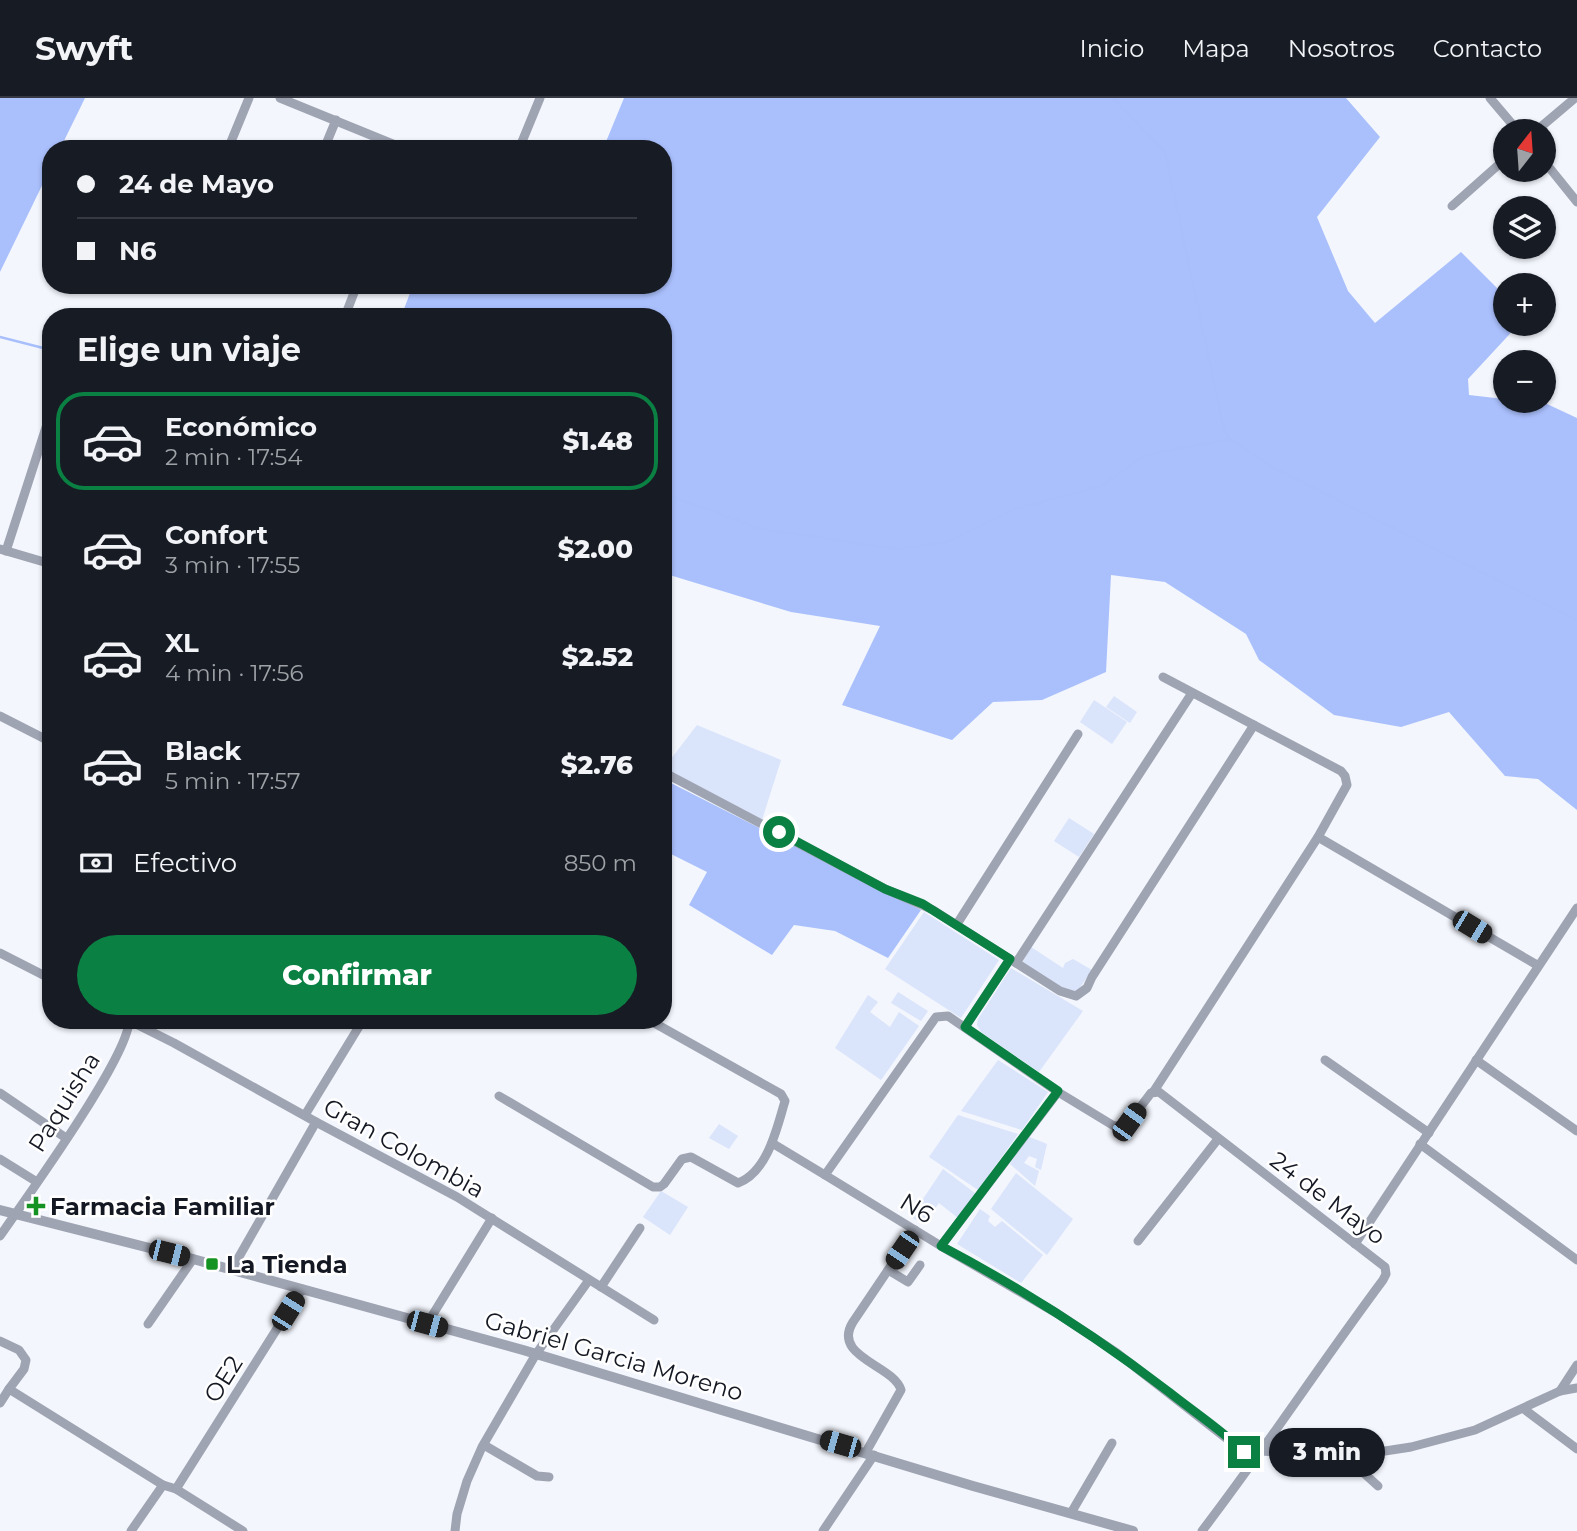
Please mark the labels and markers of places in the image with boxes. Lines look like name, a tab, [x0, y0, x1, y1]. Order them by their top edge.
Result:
place label: Farmacia Familiar	[50, 1192, 275, 1221]
marker: Farmacia Familiar	[28, 1198, 44, 1214]
place label: La Tienda	[226, 1250, 348, 1279]
marker: La Tienda	[204, 1256, 220, 1272]

